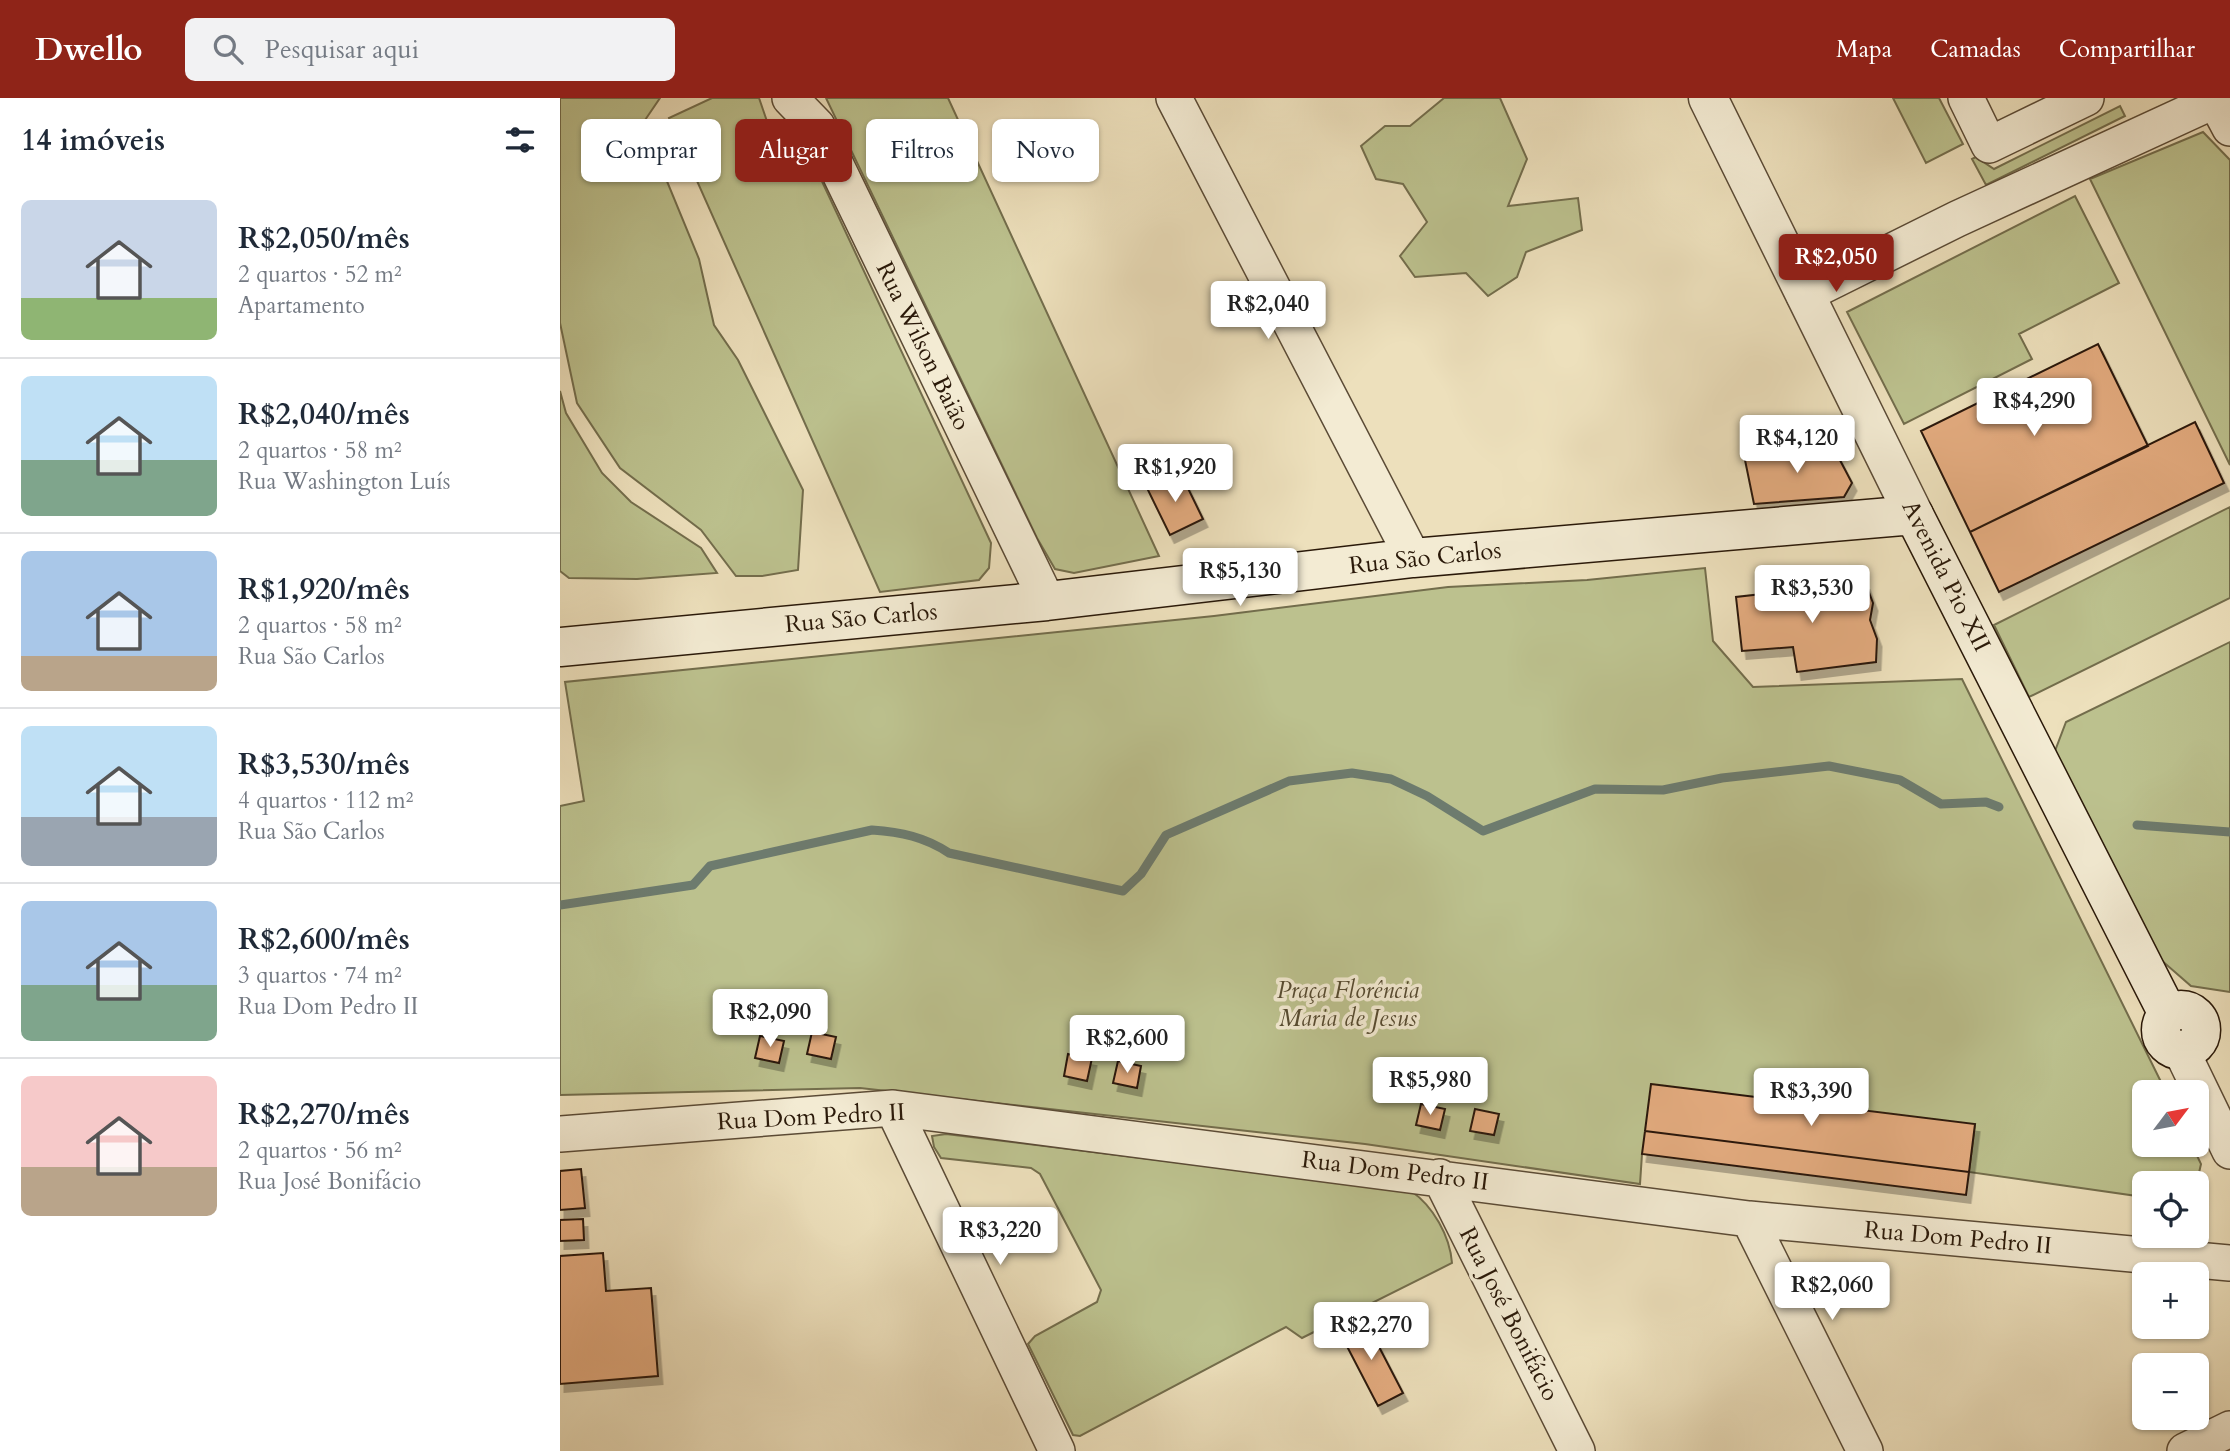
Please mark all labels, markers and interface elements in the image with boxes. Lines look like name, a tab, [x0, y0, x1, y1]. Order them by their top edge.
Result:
search box	[185, 18, 675, 81]
text: Dwello	[35, 27, 143, 72]
icon: search	[209, 30, 247, 68]
text: Pesquisar aqui	[265, 32, 419, 67]
text: Mapa	[1836, 33, 1892, 66]
text: Camadas	[1930, 33, 2021, 66]
text: Compartilhar	[2059, 33, 2195, 66]
chip: Comprar	[581, 119, 721, 182]
chip: Alugar	[735, 119, 852, 182]
chip: Filtros	[866, 119, 978, 182]
chip: Novo	[992, 119, 1099, 182]
text: 14 imóveis	[21, 120, 165, 161]
icon: filters	[501, 121, 539, 159]
text: R$2,050/mês	[238, 218, 410, 259]
icon: home	[77, 228, 161, 312]
pin: R$2,050	[1771, 234, 1901, 294]
text: R$2,050	[1795, 241, 1877, 272]
street label: Rua Wilson Baião	[868, 256, 978, 436]
text: 2 quartos · 52 m²	[238, 259, 402, 290]
pin: R$2,040	[1203, 282, 1333, 341]
text: R$2,040	[1227, 288, 1309, 319]
text: Apartamento	[238, 290, 365, 321]
pin: R$4,290	[1969, 378, 2099, 438]
text: R$4,290	[1993, 385, 2075, 416]
text: R$2,040/mês	[238, 394, 410, 435]
icon: home	[77, 404, 161, 488]
pin: R$4,120	[1732, 416, 1862, 475]
text: R$4,120	[1756, 422, 1838, 453]
text: 2 quartos · 58 m²	[238, 435, 402, 466]
pin: R$1,920	[1110, 444, 1240, 504]
text: R$1,920	[1134, 451, 1216, 482]
text: Rua Washington Luís	[238, 466, 450, 497]
street label: Avenida Pio XII	[1894, 495, 1998, 657]
street label: Rua São Carlos	[1347, 534, 1503, 582]
pin: R$5,130	[1175, 548, 1305, 608]
text: R$5,130	[1199, 555, 1281, 586]
pin: R$3,530	[1747, 566, 1877, 625]
text: R$1,920/mês	[238, 569, 410, 610]
text: R$3,530	[1771, 572, 1853, 603]
icon: home	[77, 579, 161, 663]
street label: Rua São Carlos	[783, 595, 939, 641]
text: 2 quartos · 58 m²	[238, 610, 402, 641]
text: Rua São Carlos	[238, 641, 385, 672]
text: R$3,530/mês	[238, 744, 410, 785]
icon: home	[77, 754, 161, 838]
text: 4 quartos · 112 m²	[238, 785, 413, 816]
text: Rua São Carlos	[238, 816, 385, 847]
text: R$2,600/mês	[238, 919, 410, 960]
icon: home	[77, 929, 161, 1013]
text: 3 quartos · 74 m²	[238, 960, 402, 991]
park label: Praça Florência Maria de Jesus	[1277, 974, 1420, 1035]
pin: R$2,090	[705, 990, 835, 1049]
text: Rua Dom Pedro II	[238, 991, 418, 1022]
text: R$2,090	[729, 996, 811, 1027]
pin: R$2,600	[1062, 1016, 1192, 1075]
text: R$2,600	[1086, 1022, 1168, 1053]
pin: R$5,980	[1365, 1058, 1495, 1117]
text: R$5,980	[1389, 1064, 1471, 1095]
pin: R$3,390	[1746, 1068, 1876, 1128]
text: R$3,390	[1770, 1075, 1852, 1106]
north arrow	[2132, 1080, 2208, 1157]
map controls	[2132, 1080, 2209, 1430]
text: R$2,270/mês	[238, 1094, 410, 1135]
street label: Rua Dom Pedro II	[716, 1096, 906, 1138]
icon: home	[77, 1104, 161, 1188]
text: 2 quartos · 56 m²	[238, 1135, 402, 1166]
street label: Rua Dom Pedro II	[1300, 1143, 1490, 1199]
text: Rua José Bonifácio	[238, 1166, 421, 1197]
button: locate	[2132, 1171, 2209, 1248]
pin: R$3,220	[935, 1208, 1065, 1267]
street label: Rua Dom Pedro II	[1863, 1213, 2053, 1263]
text: R$3,220	[959, 1214, 1041, 1245]
street label: Rua José Bonifácio	[1451, 1221, 1567, 1407]
pin: R$2,060	[1767, 1262, 1897, 1322]
button: +	[2132, 1262, 2209, 1339]
text: R$2,060	[1791, 1269, 1873, 1300]
pin: R$2,270	[1306, 1302, 1436, 1362]
text: R$2,270	[1330, 1309, 1412, 1340]
button: −	[2132, 1353, 2209, 1430]

